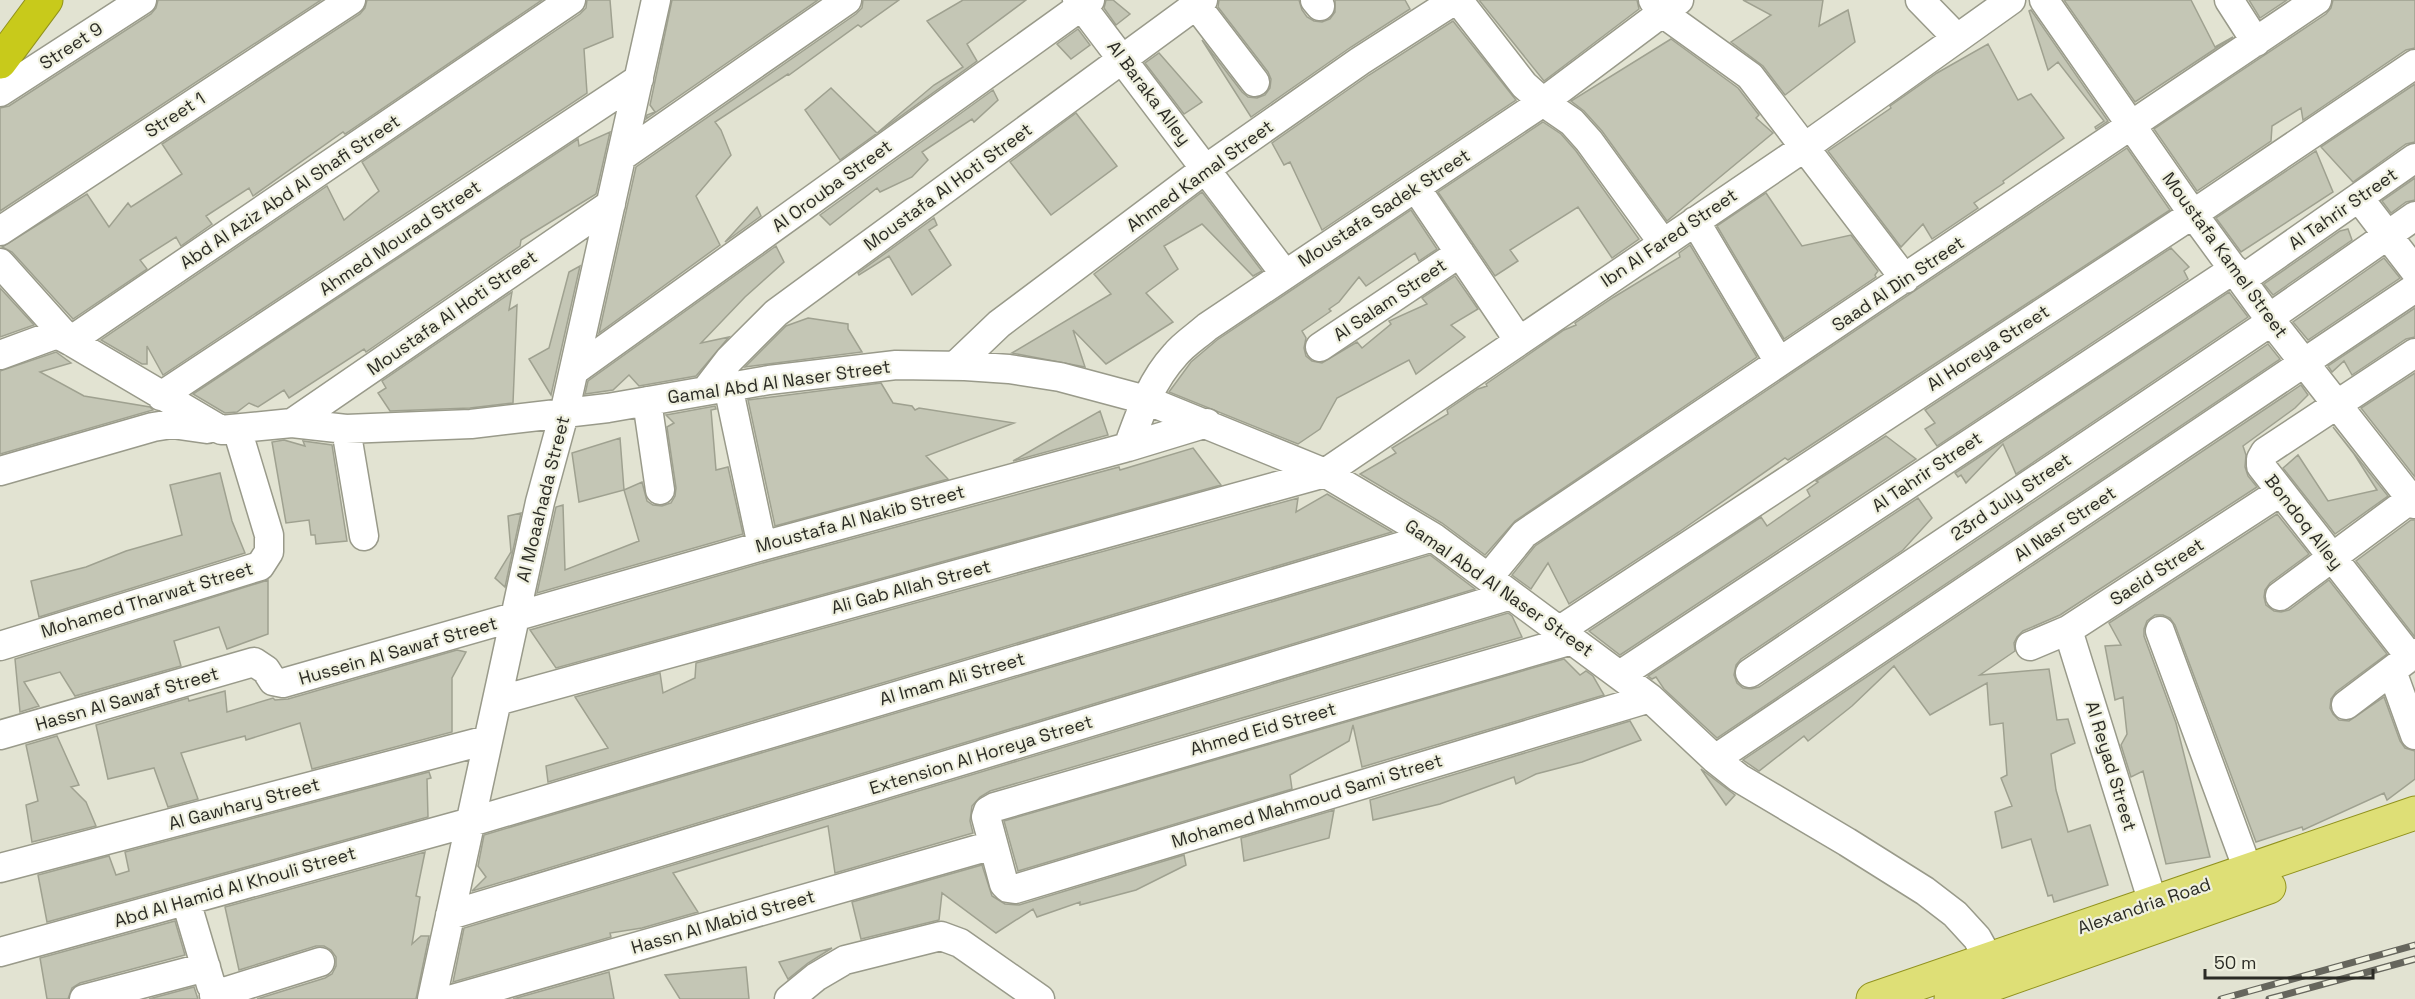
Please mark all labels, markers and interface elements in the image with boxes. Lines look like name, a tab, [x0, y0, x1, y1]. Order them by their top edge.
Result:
street label: Street 9	[35, 17, 107, 74]
street label: Al Baraka Alley	[1102, 36, 1196, 150]
street label: Street 1	[140, 87, 209, 143]
street label: Abd Al Aziz Abd Al Shafi Street	[175, 109, 404, 274]
street label: Ahmed Kamal Street	[1122, 115, 1278, 237]
street label: Moustafa Al Hoti Street	[859, 118, 1036, 255]
street label: Al Orouba Street	[767, 134, 896, 237]
street label: Moustafa Sadek Street	[1293, 143, 1474, 272]
street label: Al Tahrir Street	[2284, 162, 2402, 255]
street label: Moustafa Kamel Street	[2158, 167, 2293, 342]
street label: Ahmed Mourad Street	[314, 175, 485, 300]
street label: Ibn Al Fared Street	[1596, 183, 1742, 292]
street label: Saad Al Din Street	[1827, 231, 1968, 336]
street label: Moustafa Al Hoti Street	[362, 245, 541, 380]
street label: Al Salam Street	[1329, 253, 1451, 346]
street label: Al Horeya Street	[1922, 299, 2053, 396]
street label: Gamal Abd Al Naser Street	[666, 354, 892, 409]
street label: Al Moaahada Street	[511, 413, 574, 584]
street label: Al Tahrir Street	[1867, 426, 1986, 517]
street label: 23rd July Street	[1946, 448, 2075, 545]
street label: Bondoq Alley	[2260, 469, 2349, 574]
street label: Moustafa Al Nakib Street	[753, 480, 967, 558]
street label: Al Nasr Street	[2009, 481, 2120, 566]
street label: Gamal Abd Al Naser Street	[1401, 514, 1598, 662]
street label: Saeid Street	[2105, 533, 2208, 610]
street label: Ali Gab Allah Street	[829, 554, 993, 619]
street label: Mohamed Tharwat Street	[38, 556, 256, 643]
street label: Hussein Al Sawaf Street	[296, 611, 500, 690]
street label: Al Imam Ali Street	[876, 647, 1027, 710]
street label: Hassn Al Sawaf Street	[33, 661, 221, 736]
street label: Ahmed Eid Street	[1187, 697, 1338, 760]
street label: Al Reyad Street	[2081, 698, 2142, 834]
street label: Extension Al Horeya Street	[866, 710, 1095, 799]
street label: Mohamed Mahmoud Sami Street	[1169, 748, 1445, 853]
street label: Al Gawhary Street	[166, 772, 322, 835]
street label: Abd Al Hamid Al Khouli Street	[111, 841, 358, 932]
street label: Alexandria Road	[2074, 872, 2214, 939]
street label: Hassn Al Mabid Street	[628, 884, 817, 959]
scale bar	[2205, 942, 2373, 980]
text: 50 m	[2214, 951, 2256, 974]

